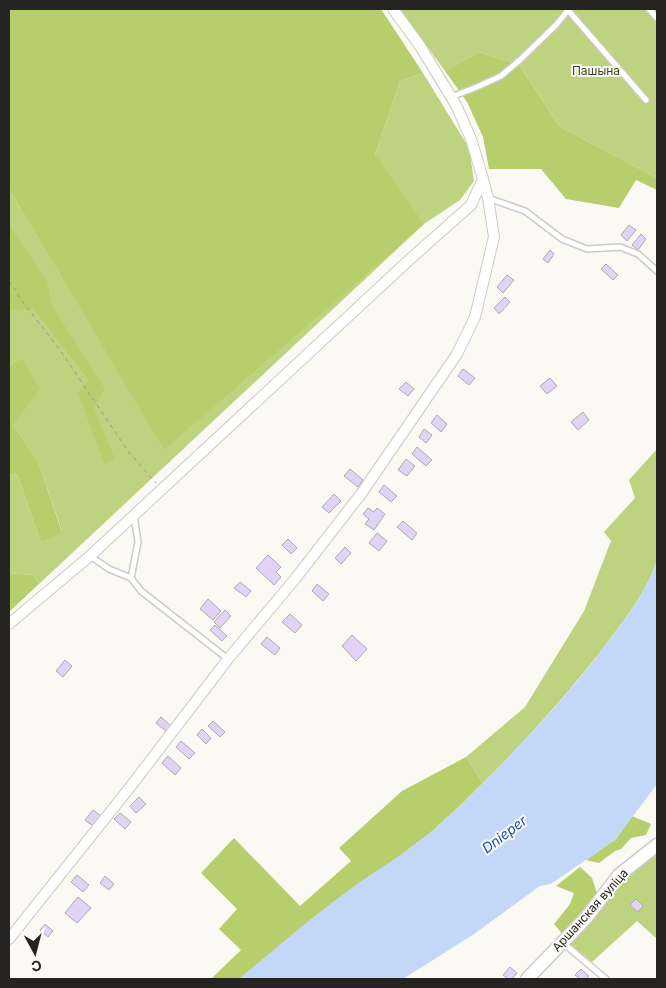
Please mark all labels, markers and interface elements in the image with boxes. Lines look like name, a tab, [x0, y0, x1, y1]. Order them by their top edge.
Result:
park label: Пашына	[572, 63, 620, 78]
water label: Dnieper	[478, 811, 530, 856]
street label: Аршанская вуліца	[549, 866, 631, 954]
north arrow	[10, 928, 60, 978]
text: С	[30, 957, 43, 975]

